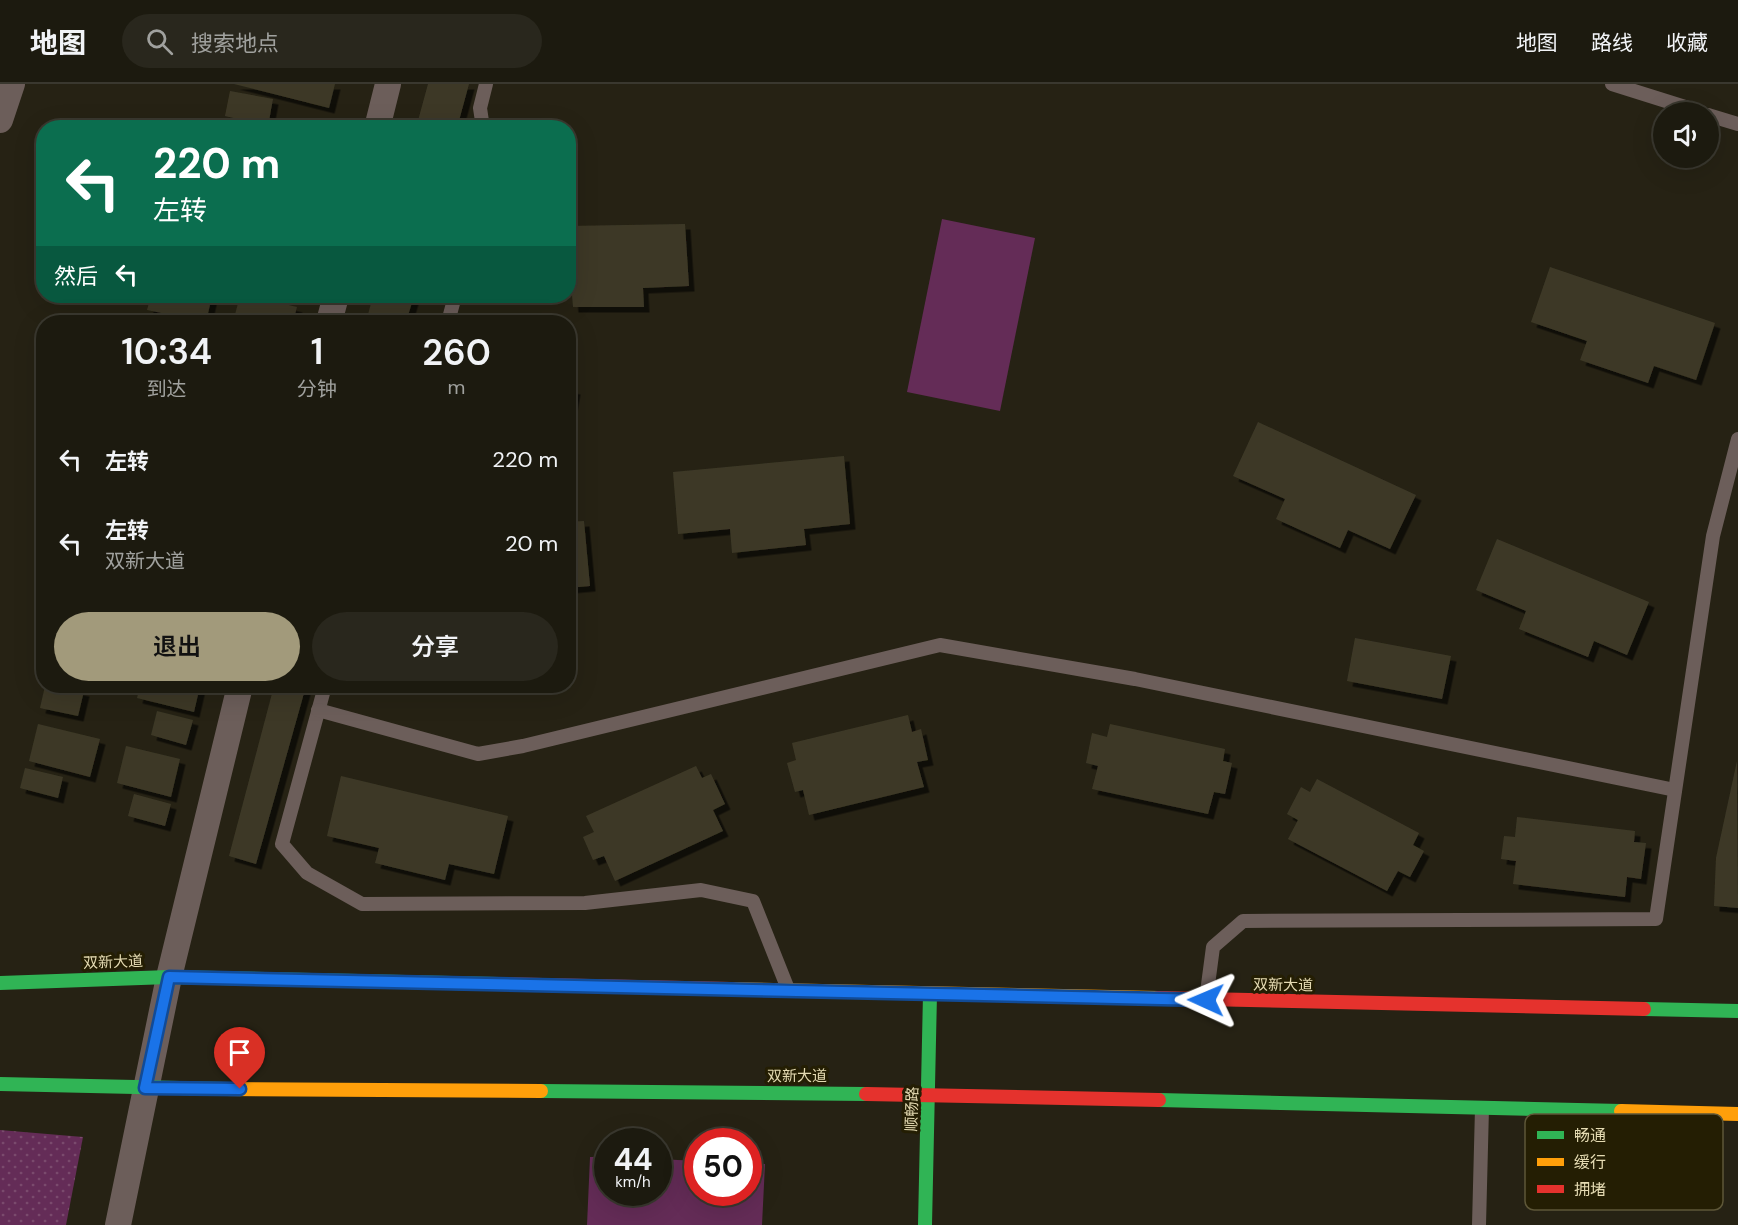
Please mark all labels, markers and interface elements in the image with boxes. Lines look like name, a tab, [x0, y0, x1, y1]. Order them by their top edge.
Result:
search box	[122, 14, 542, 68]
text: 地图	[30, 25, 86, 62]
icon: search	[143, 25, 176, 58]
text: 搜索地点	[191, 29, 279, 58]
text: 地图	[1516, 29, 1558, 57]
text: 路线	[1591, 29, 1633, 57]
text: 收藏	[1666, 29, 1708, 57]
map controls	[1653, 102, 1719, 168]
button: sound	[1653, 102, 1719, 168]
text: 220 m	[153, 136, 280, 191]
icon: left	[54, 144, 132, 222]
text: 左转	[153, 193, 207, 228]
icon: left	[110, 258, 143, 291]
text: 然后	[54, 262, 98, 291]
text: 10:34	[121, 328, 212, 375]
text: 1	[311, 328, 323, 375]
text: 260	[422, 329, 491, 376]
text: m	[448, 374, 465, 400]
text: 到达	[147, 376, 187, 402]
text: 分钟	[297, 376, 337, 402]
icon: left	[54, 443, 87, 476]
text: 220 m	[492, 445, 558, 474]
text: 左转	[105, 447, 149, 476]
text: 左转	[105, 516, 149, 545]
icon: left	[54, 527, 87, 560]
text: 20 m	[505, 529, 558, 558]
text: 双新大道	[105, 548, 185, 574]
button: 退出	[54, 612, 300, 681]
button: 分享	[312, 612, 558, 681]
street label: 双新大道	[83, 951, 143, 973]
position arrow	[1174, 968, 1238, 1032]
street label: 双新大道	[1253, 974, 1313, 996]
pin	[214, 1027, 265, 1089]
icon: arrive	[223, 1036, 256, 1069]
street label: 双新大道	[767, 1066, 827, 1086]
street label: 顺畅路	[901, 1086, 923, 1132]
legend	[1525, 1114, 1723, 1210]
text: 畅通	[1574, 1125, 1606, 1146]
speed limit sign: 50	[684, 1128, 762, 1206]
text: 44	[614, 1140, 653, 1179]
text: 缓行	[1574, 1152, 1606, 1173]
text: km/h	[615, 1172, 651, 1192]
text: 拥堵	[1574, 1179, 1606, 1200]

